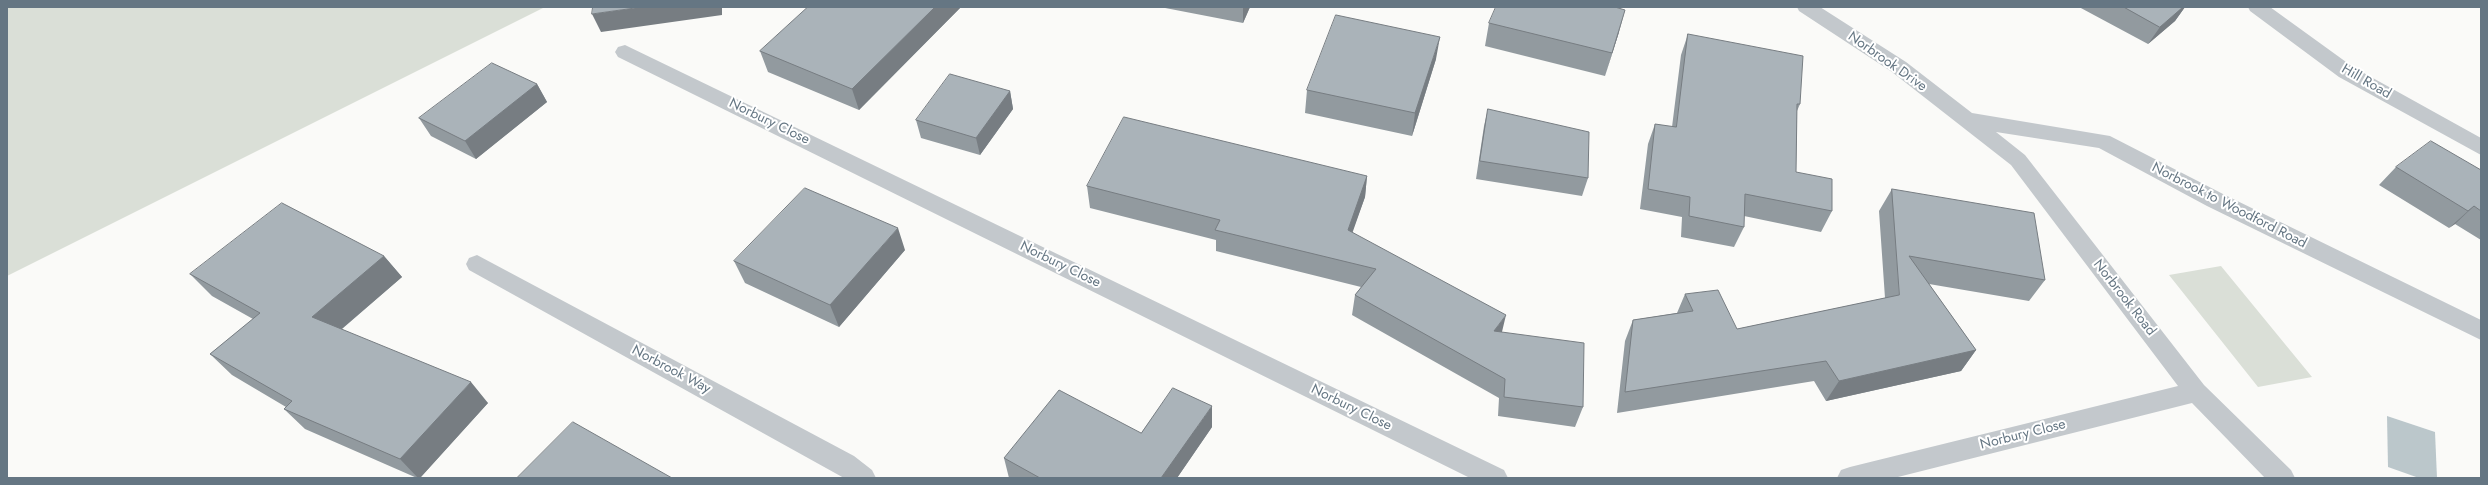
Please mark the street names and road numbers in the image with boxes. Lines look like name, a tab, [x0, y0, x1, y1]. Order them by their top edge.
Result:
street label: Norbrook Drive	[1844, 29, 1930, 95]
street label: Hill Road	[2338, 61, 2394, 103]
street label: Norbury Close	[726, 95, 812, 149]
street label: Norbrook to Woodford Road	[2149, 160, 2309, 252]
street label: Norbury Close	[1017, 238, 1103, 292]
street label: Norbrook Road	[2089, 257, 2159, 339]
street label: Norbrook Way	[629, 342, 713, 398]
street label: Norbury Close	[1308, 381, 1394, 435]
street label: Norbury Close	[1979, 416, 2067, 454]

